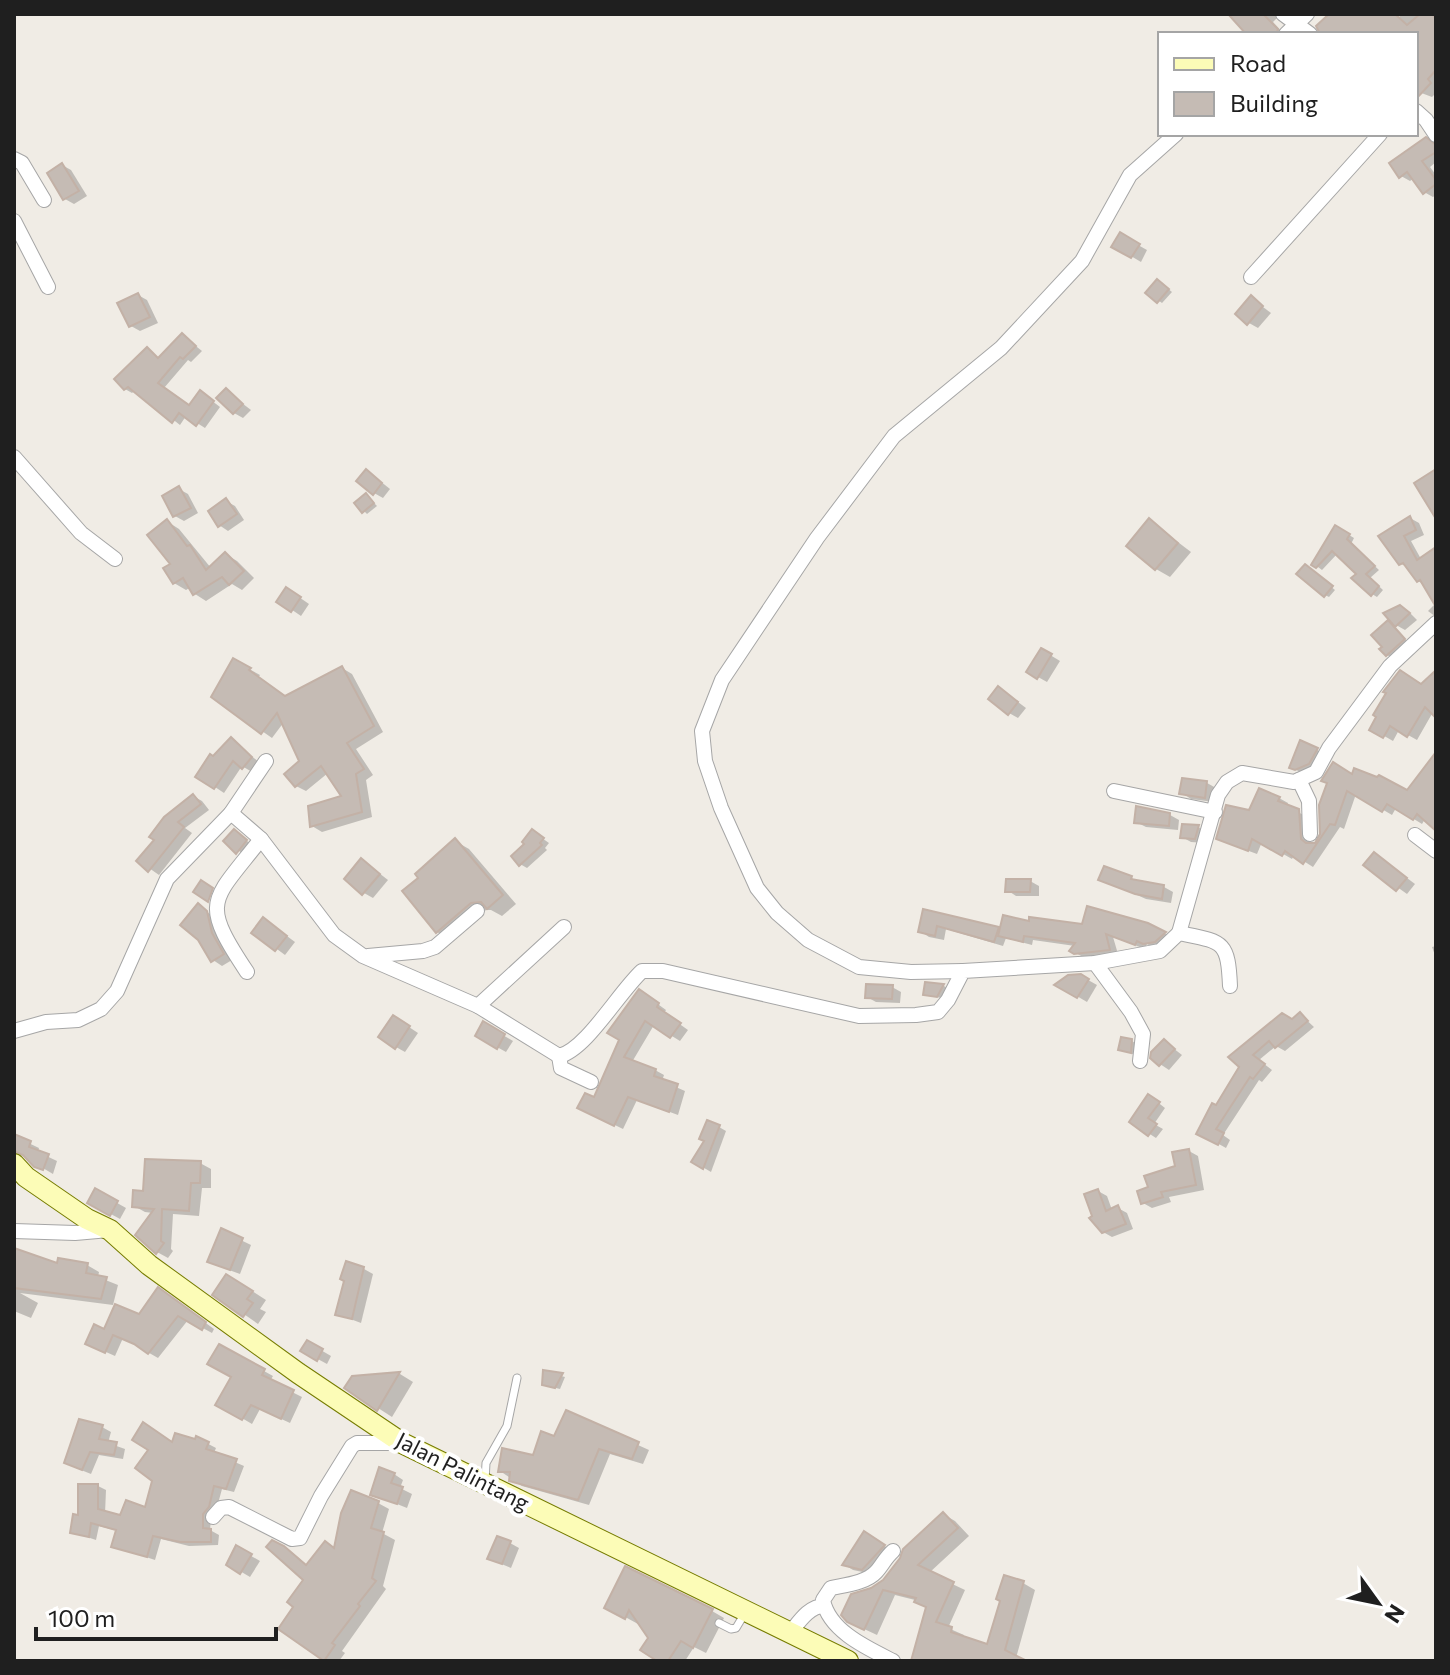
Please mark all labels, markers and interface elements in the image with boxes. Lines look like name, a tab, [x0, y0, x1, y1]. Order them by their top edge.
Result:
legend	[1158, 32, 1418, 136]
text: Road	[1230, 48, 1286, 77]
text: Building	[1230, 88, 1318, 117]
street label: Jalan Palintang	[392, 1426, 534, 1516]
north arrow	[1338, 1563, 1418, 1643]
scale bar	[36, 1591, 276, 1641]
text: N	[1379, 1600, 1411, 1628]
text: 100 m	[48, 1603, 115, 1632]

